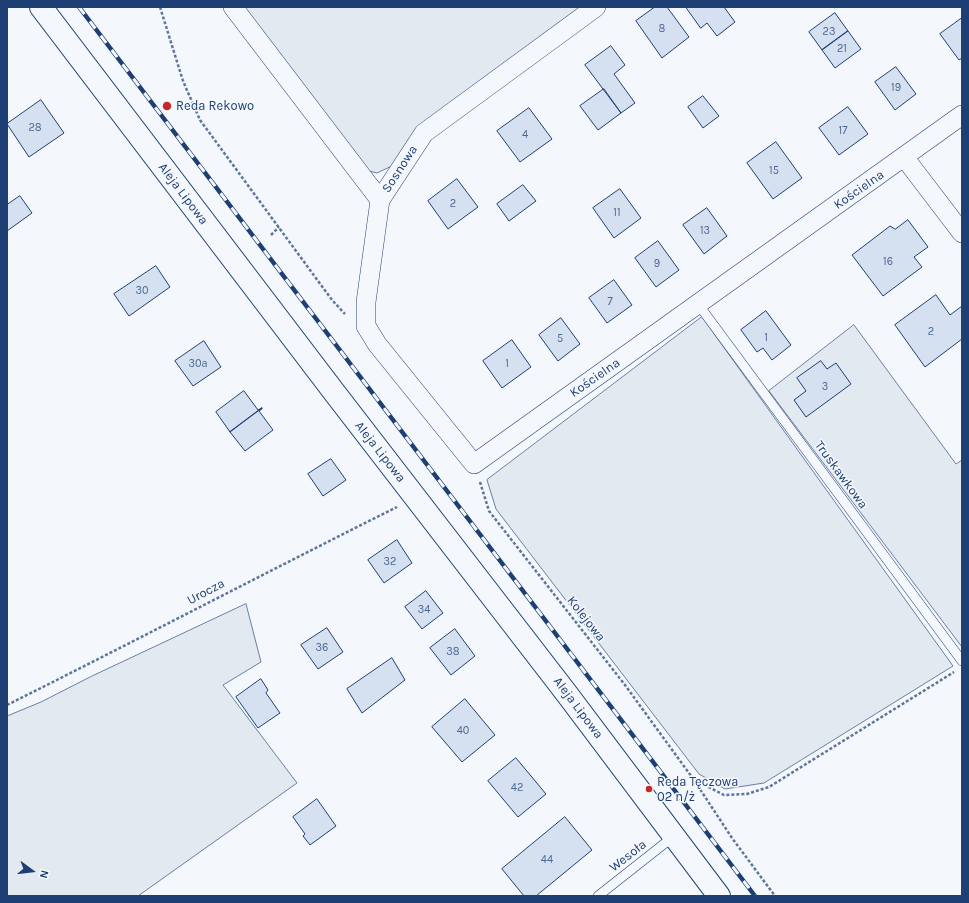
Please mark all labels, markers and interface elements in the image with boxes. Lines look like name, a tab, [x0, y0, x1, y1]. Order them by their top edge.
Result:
house number: 8	[659, 22, 665, 36]
house number: 23	[823, 25, 835, 39]
house number: 21	[837, 42, 847, 56]
house number: 19	[891, 81, 901, 95]
place label: Reda Rekowo	[176, 98, 254, 114]
marker: Reda Rekowo	[161, 100, 173, 112]
house number: 28	[28, 121, 42, 135]
house number: 17	[839, 124, 847, 138]
house number: 4	[522, 128, 528, 142]
street label: Sosnowa	[379, 142, 421, 196]
street label: Aleja Lipowa	[155, 160, 211, 228]
house number: 15	[769, 164, 779, 178]
street label: Kościelna	[831, 167, 887, 213]
house number: 2	[450, 197, 456, 211]
house number: 11	[613, 206, 621, 220]
house number: 13	[700, 224, 710, 238]
house number: 16	[883, 255, 893, 269]
house number: 9	[654, 257, 660, 271]
house number: 30	[135, 284, 149, 298]
house number: 7	[607, 295, 613, 309]
house number: 2	[928, 325, 934, 339]
house number: 1	[764, 331, 768, 345]
house number: 5	[557, 332, 563, 346]
street label: Kościelna	[567, 355, 623, 401]
house number: 30a	[188, 357, 208, 371]
house number: 1	[505, 357, 509, 371]
house number: 3	[822, 380, 828, 394]
street label: Aleja Lipowa	[351, 418, 409, 486]
street label: Truskawkowa	[811, 438, 871, 512]
house number: 32	[384, 555, 396, 569]
street label: Urocza	[185, 576, 227, 608]
street label: Kolejowa	[564, 593, 608, 645]
house number: 34	[418, 603, 430, 617]
house number: 36	[316, 641, 328, 655]
house number: 38	[446, 645, 460, 659]
street label: Aleja Lipowa	[550, 674, 606, 742]
house number: 40	[457, 724, 469, 738]
place label: Reda Tęczowa 02 n/ż	[657, 774, 738, 805]
house number: 42	[511, 781, 523, 795]
marker: Reda Tęczowa 02 n/ż	[644, 784, 654, 794]
street label: Wesoła	[606, 837, 650, 875]
north arrow	[12, 851, 52, 891]
house number: 44	[541, 853, 553, 867]
text: N	[37, 869, 51, 880]

